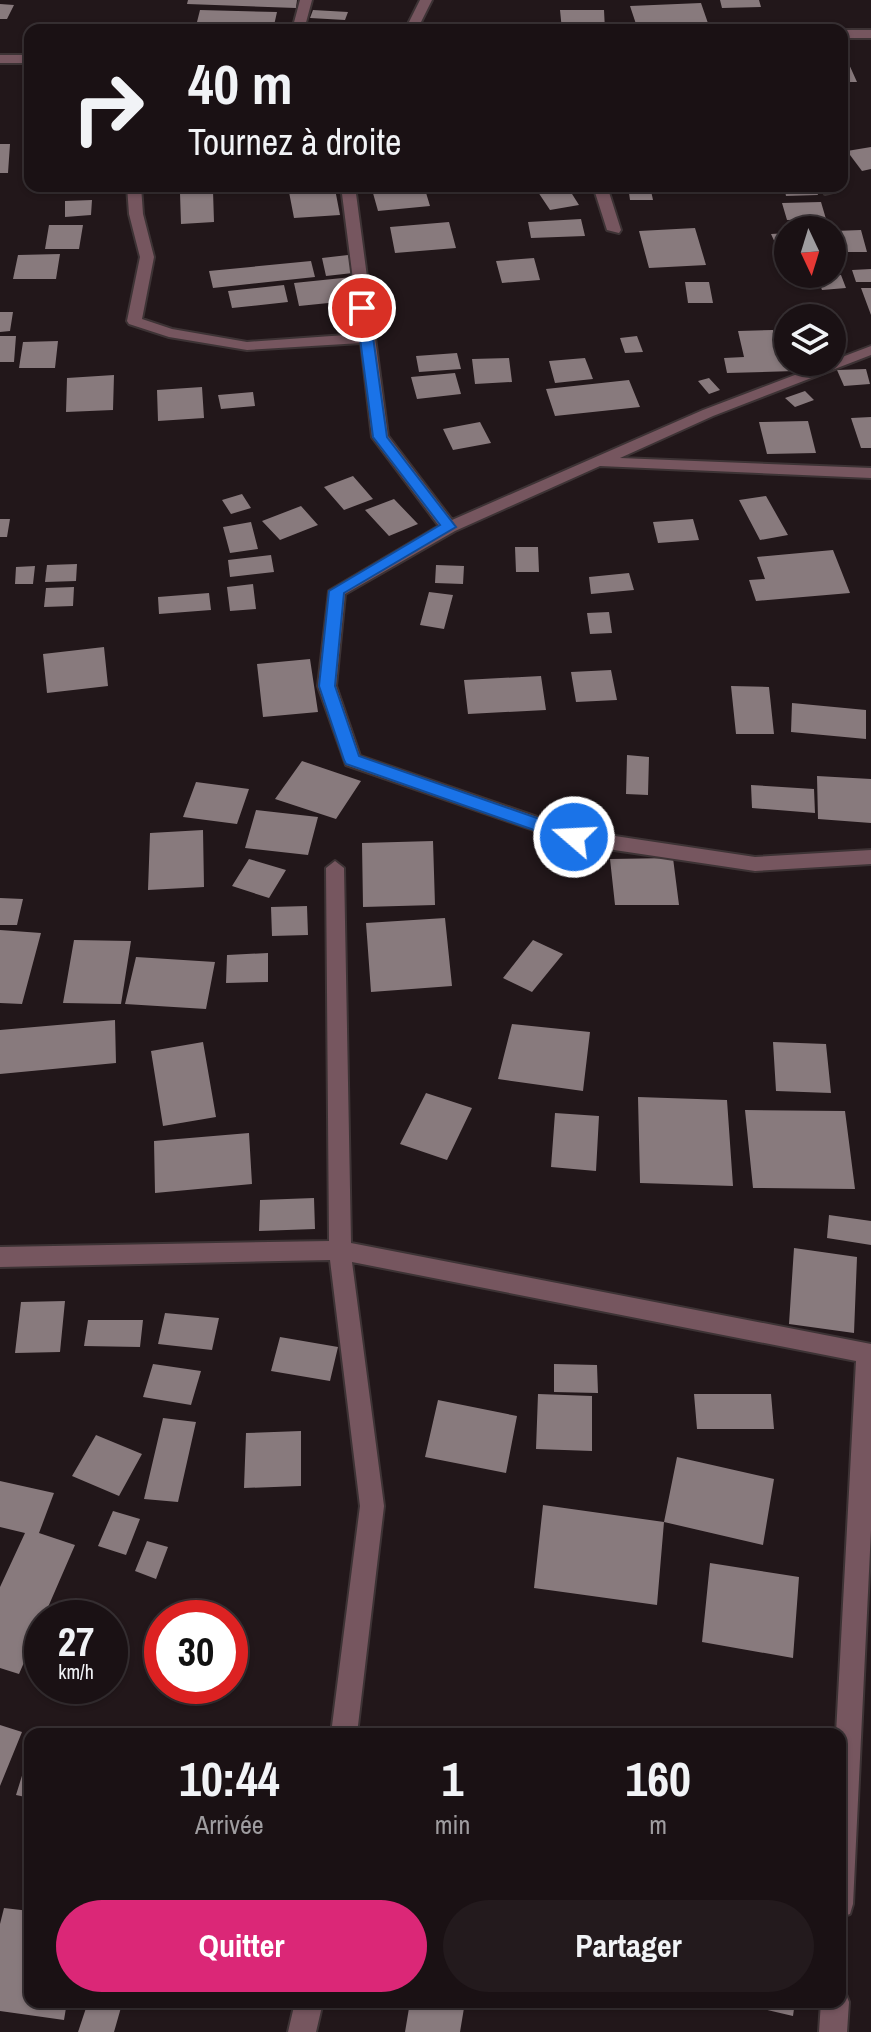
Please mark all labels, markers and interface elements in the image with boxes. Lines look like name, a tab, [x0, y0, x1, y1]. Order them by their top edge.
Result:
text: 40 m	[188, 46, 293, 121]
icon: right	[56, 56, 160, 160]
text: Tournez à droite	[188, 118, 401, 166]
north arrow	[774, 216, 846, 288]
map controls	[774, 216, 846, 376]
pin	[328, 274, 396, 342]
icon: arrive	[340, 286, 384, 330]
button: layers	[774, 304, 846, 376]
position arrow	[532, 795, 616, 879]
speed limit sign: 30	[144, 1600, 248, 1704]
text: 27	[58, 1615, 94, 1668]
text: km/h	[58, 1658, 94, 1685]
text: 10:44	[179, 1746, 280, 1811]
text: 1	[442, 1746, 463, 1811]
text: 160	[625, 1746, 691, 1811]
text: Arrivée	[195, 1807, 264, 1842]
text: min	[435, 1807, 470, 1842]
text: m	[649, 1807, 667, 1842]
button: Quitter	[56, 1900, 427, 1992]
button: Partager	[443, 1900, 814, 1992]

